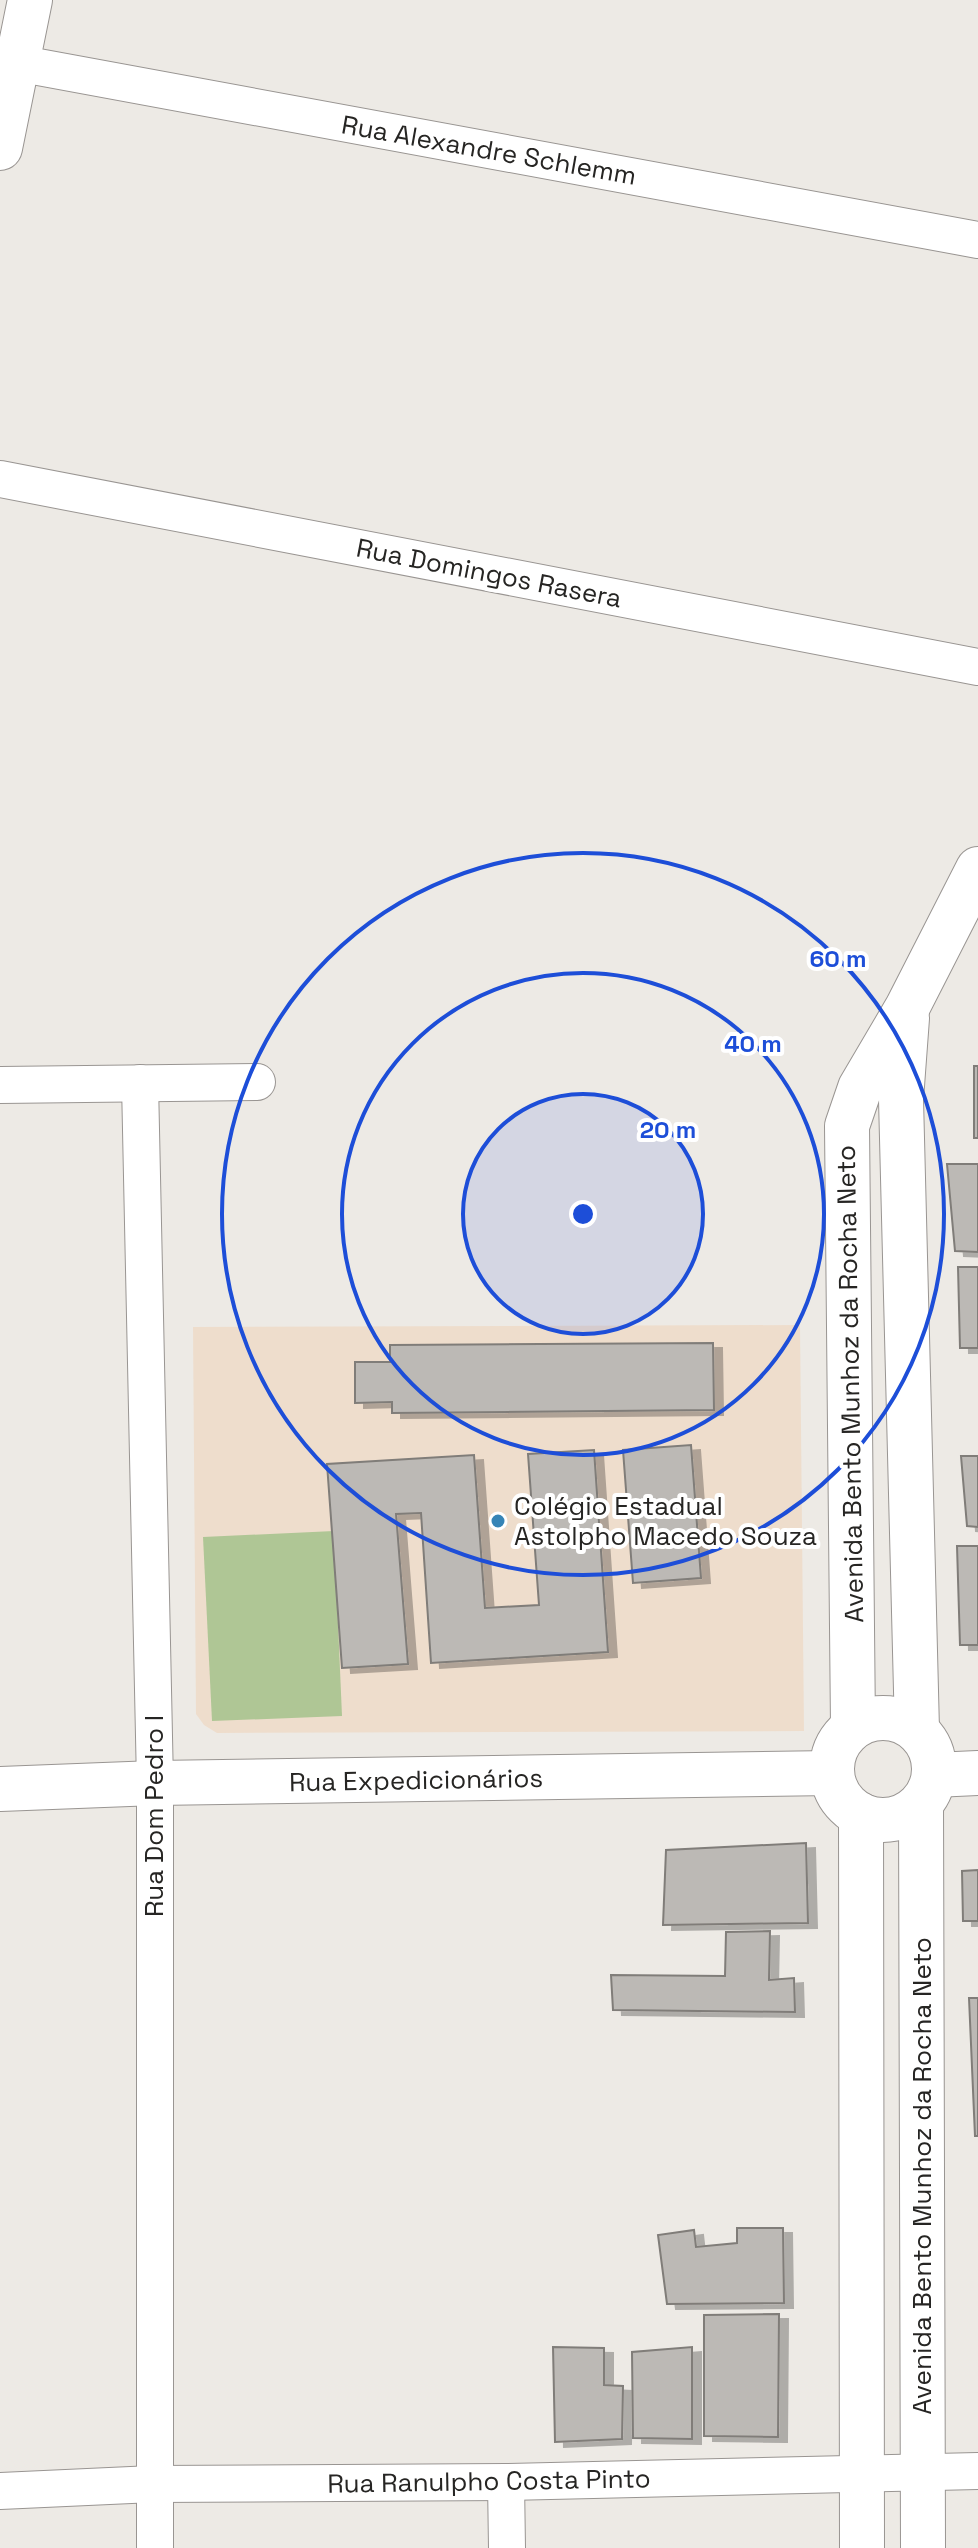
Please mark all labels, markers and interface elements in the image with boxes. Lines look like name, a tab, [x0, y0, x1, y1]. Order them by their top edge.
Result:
street label: Rua Alexandre Schlemm	[339, 107, 639, 193]
street label: Rua Domingos Rasera	[353, 531, 625, 615]
text: 60 m	[810, 943, 866, 974]
text: 40 m	[724, 1028, 782, 1059]
text: 20 m	[640, 1114, 696, 1145]
street label: Avenida Bento Munhoz da Rocha Neto	[829, 1145, 871, 1623]
centre of rings	[569, 1200, 597, 1228]
place label: Colégio Estadual Astolpho Macedo Souza	[514, 1489, 817, 1553]
marker: Colégio Estadual Astolpho Macedo Souza	[489, 1512, 507, 1530]
street label: Rua Dom Pedro I	[137, 1715, 171, 1917]
street label: Rua Expedicionários	[289, 1761, 543, 1799]
street label: Avenida Bento Munhoz da Rocha Neto	[905, 1937, 939, 2415]
street label: Rua Ranulpho Costa Pinto	[327, 2461, 651, 2501]

